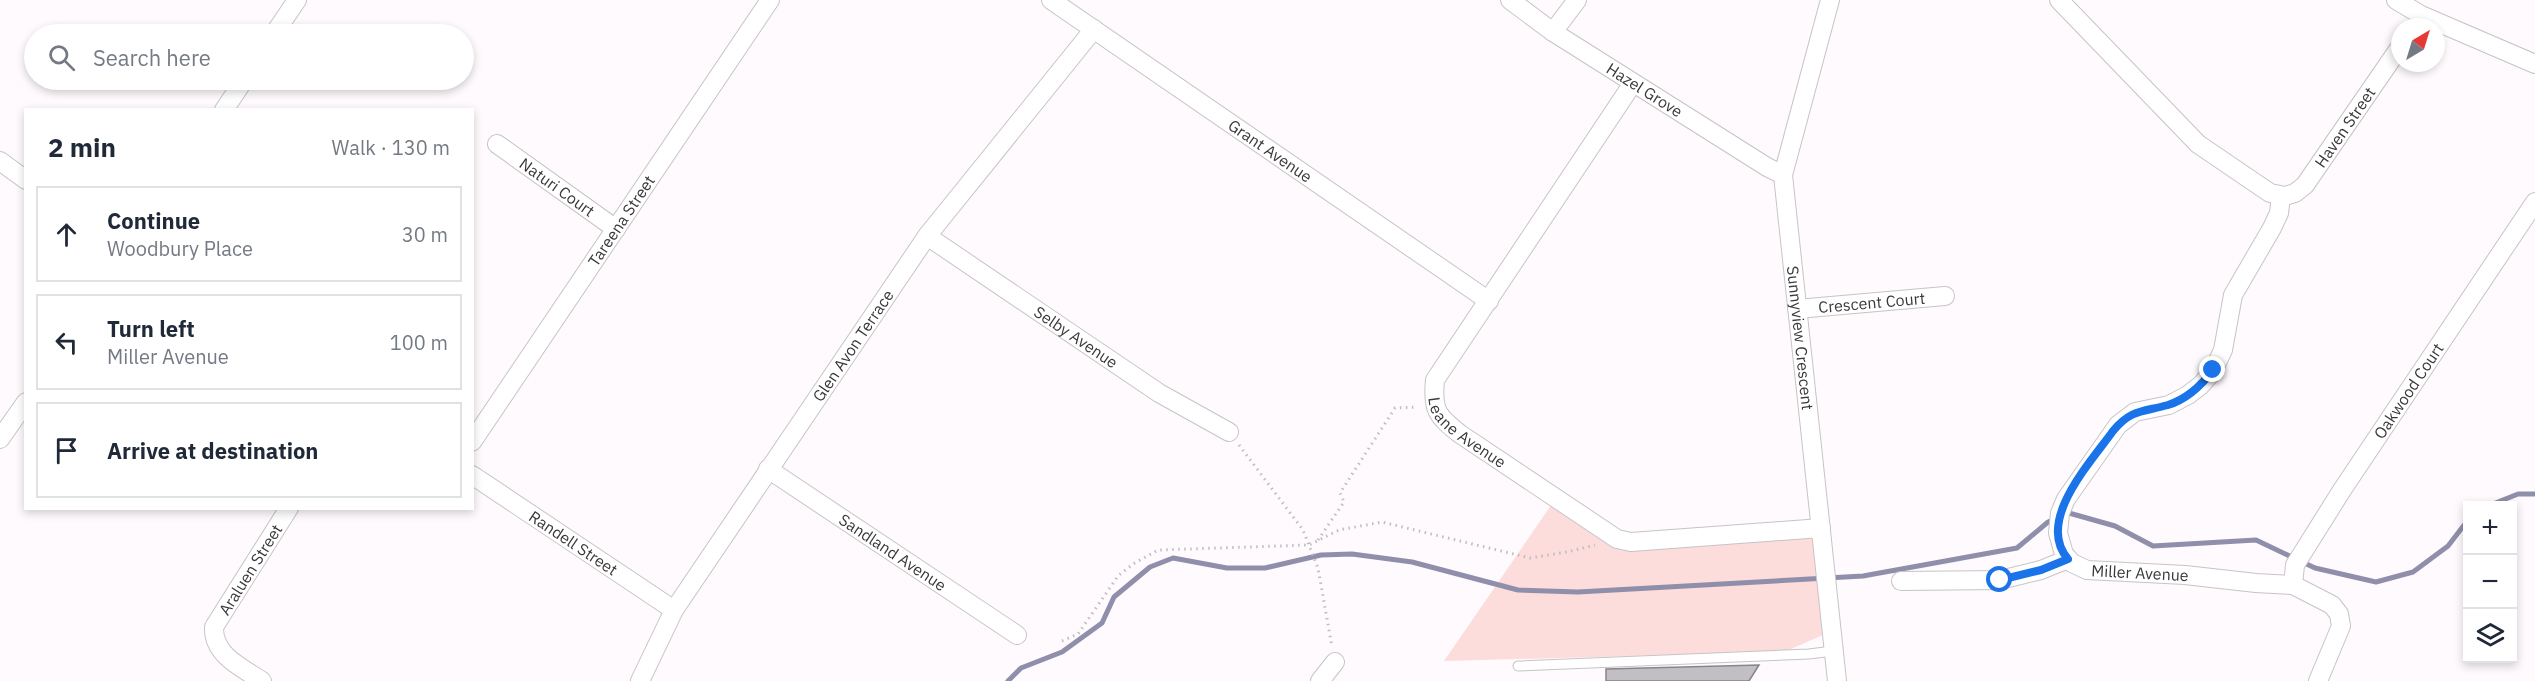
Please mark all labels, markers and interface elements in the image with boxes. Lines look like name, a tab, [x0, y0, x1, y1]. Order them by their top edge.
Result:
north arrow	[2391, 18, 2445, 72]
search box	[24, 24, 474, 90]
icon: search	[45, 41, 78, 74]
text: Search here	[93, 43, 211, 72]
street label: Hazel Grove	[1603, 58, 1687, 121]
street label: Haven Street	[2310, 83, 2379, 171]
street label: Grant Avenue	[1224, 115, 1316, 187]
text: 2 min	[48, 130, 116, 164]
text: Walk · 130 m	[332, 134, 450, 161]
street label: Naturi Court	[516, 153, 599, 221]
street label: Tareena Street	[584, 171, 659, 270]
text: Continue	[107, 206, 200, 235]
icon: ahead	[50, 218, 83, 251]
text: 30 m	[402, 221, 448, 248]
text: Woodbury Place	[107, 235, 253, 262]
street label: Sunnyview Crescent	[1783, 265, 1818, 411]
street label: Glen Avon Terrace	[808, 286, 898, 405]
street label: Crescent Court	[1817, 288, 1926, 317]
street label: Selby Avenue	[1030, 301, 1122, 372]
text: Turn left	[107, 314, 195, 343]
icon: left	[50, 326, 83, 359]
text: 100 m	[390, 329, 448, 356]
street label: Oakwood Court	[2369, 339, 2448, 443]
text: Miller Avenue	[107, 343, 229, 370]
route end	[2199, 356, 2225, 382]
street label: Leane Avenue	[1424, 396, 1510, 472]
icon: arrive	[50, 434, 83, 467]
text: Arrive at destination	[107, 436, 318, 465]
map controls	[2463, 501, 2517, 663]
button: +	[2463, 501, 2517, 555]
street label: Randell Street	[525, 506, 621, 579]
street label: Sandland Avenue	[835, 509, 950, 595]
street label: Araluen Street	[214, 520, 286, 619]
button: −	[2463, 555, 2517, 609]
street label: Miller Avenue	[2091, 560, 2189, 585]
route start	[1986, 566, 2012, 592]
button: layers	[2463, 609, 2517, 663]

